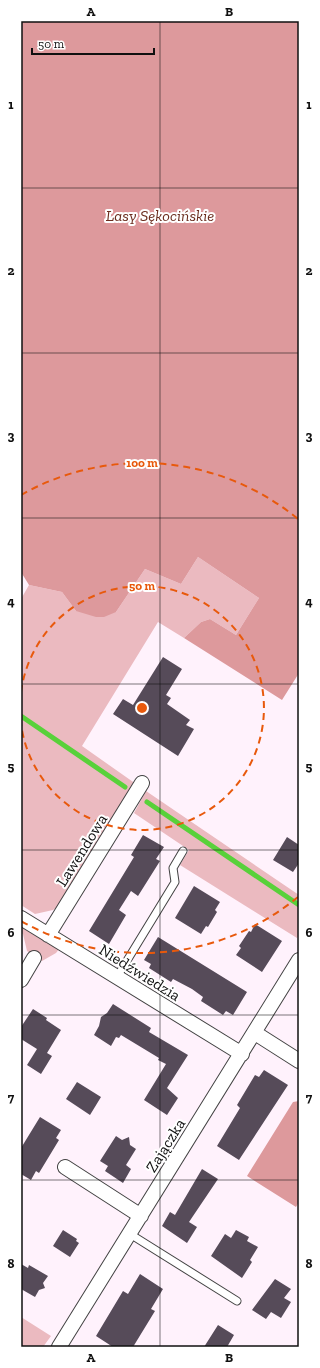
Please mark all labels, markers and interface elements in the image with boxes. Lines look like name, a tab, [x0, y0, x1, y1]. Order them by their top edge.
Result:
text: A	[87, 4, 96, 19]
text: B	[225, 4, 233, 19]
scale bar	[32, 30, 154, 56]
text: 50 m	[38, 37, 65, 51]
text: 1	[8, 97, 14, 112]
text: 1	[306, 97, 312, 112]
park label: Lasy Sękocińskie	[106, 206, 214, 225]
text: 2	[8, 263, 15, 278]
text: 2	[306, 263, 313, 278]
text: 3	[8, 428, 15, 443]
text: 3	[306, 428, 313, 443]
text: 100 m	[126, 456, 158, 470]
text: 50 m	[129, 579, 155, 593]
text: 4	[7, 594, 15, 609]
text: 4	[305, 594, 313, 609]
centre of rings	[135, 701, 149, 715]
text: 5	[8, 759, 15, 774]
text: 5	[306, 759, 313, 774]
street label: Lawendowa	[52, 810, 111, 890]
text: 6	[8, 925, 15, 940]
text: 6	[306, 925, 313, 940]
street label: Niedźwiedzia	[96, 940, 184, 1005]
text: 7	[8, 1090, 15, 1105]
text: 7	[306, 1090, 313, 1105]
street label: Zajączka	[142, 1115, 189, 1176]
text: 8	[7, 1256, 15, 1271]
text: 8	[305, 1256, 313, 1271]
text: A	[87, 1350, 96, 1365]
text: B	[225, 1350, 233, 1365]

